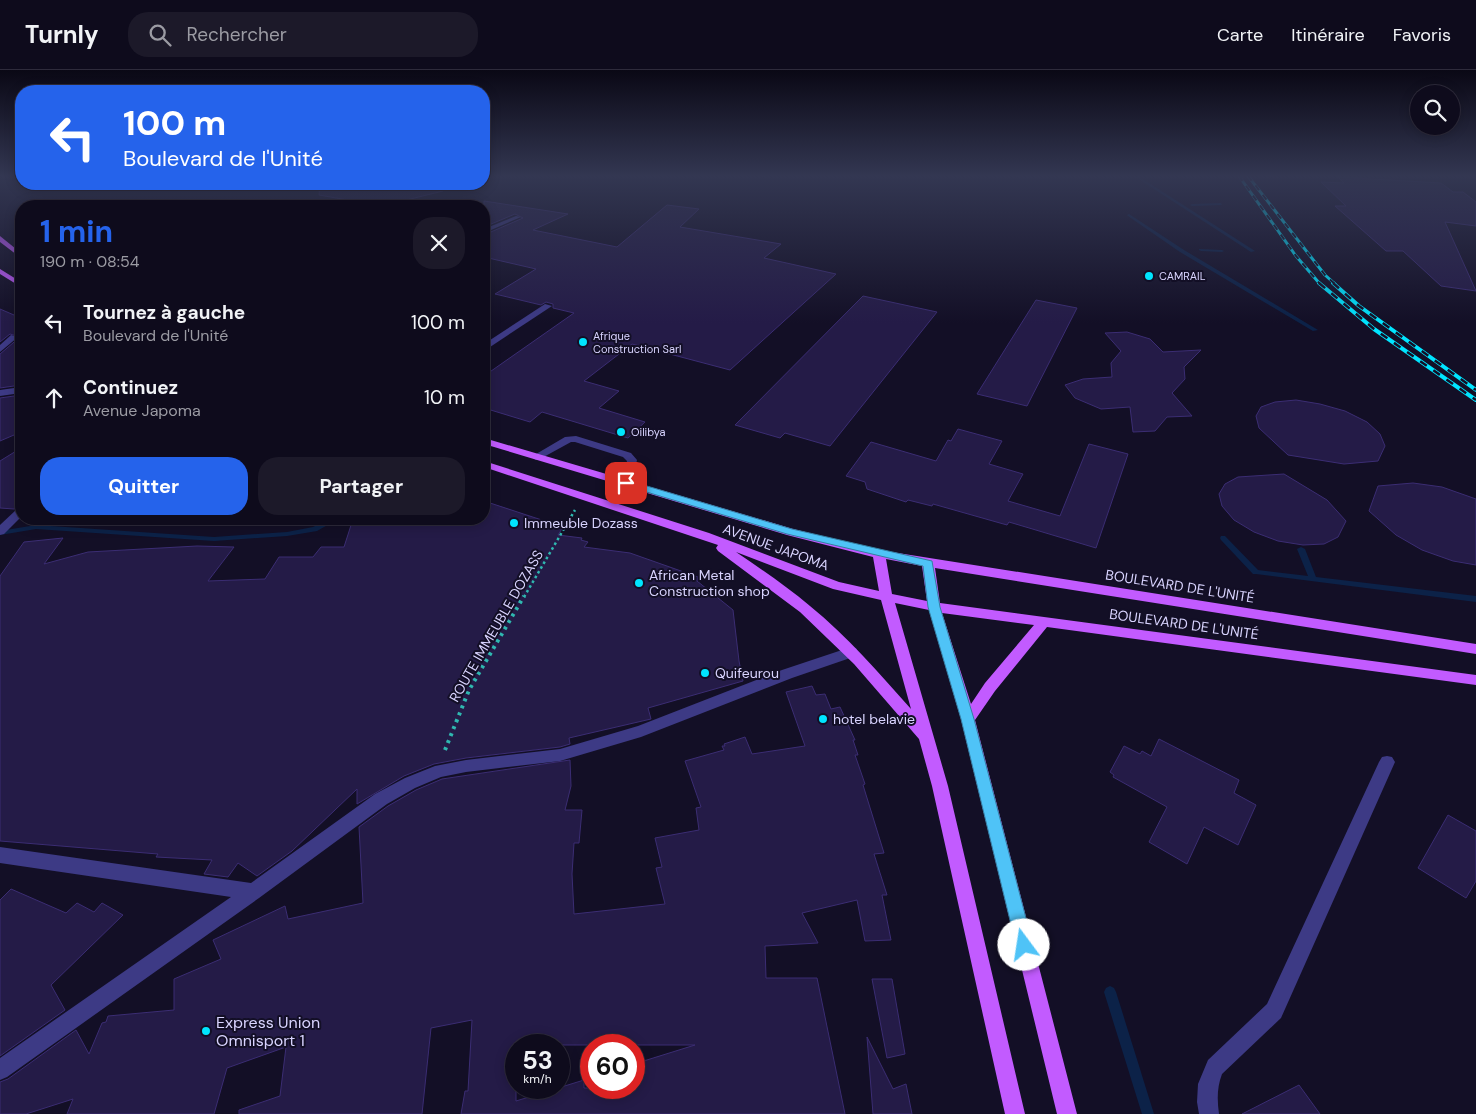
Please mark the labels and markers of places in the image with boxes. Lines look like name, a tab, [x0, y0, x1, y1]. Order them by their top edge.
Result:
place label: CAMRAIL	[1159, 269, 1206, 283]
marker: CAMRAIL	[1143, 270, 1155, 282]
place label: Afrique Construction Sarl	[593, 329, 681, 356]
marker: Afrique Construction Sarl	[577, 336, 589, 348]
place label: Oilibya	[631, 425, 665, 439]
marker: Oilibya	[615, 426, 627, 438]
pin	[605, 462, 647, 504]
place label: Immeuble Dozass	[524, 514, 638, 532]
marker: Immeuble Dozass	[508, 517, 520, 529]
place label: African Metal Construction shop	[649, 566, 770, 600]
marker: African Metal Construction shop	[633, 577, 645, 589]
place label: Quifeurou	[715, 664, 779, 682]
marker: Quifeurou	[699, 667, 711, 679]
place label: hotel belavie	[833, 710, 915, 728]
marker: hotel belavie	[817, 713, 829, 725]
place label: Express Union Omnisport 1	[216, 1012, 320, 1051]
marker: Express Union Omnisport 1	[200, 1025, 212, 1037]

